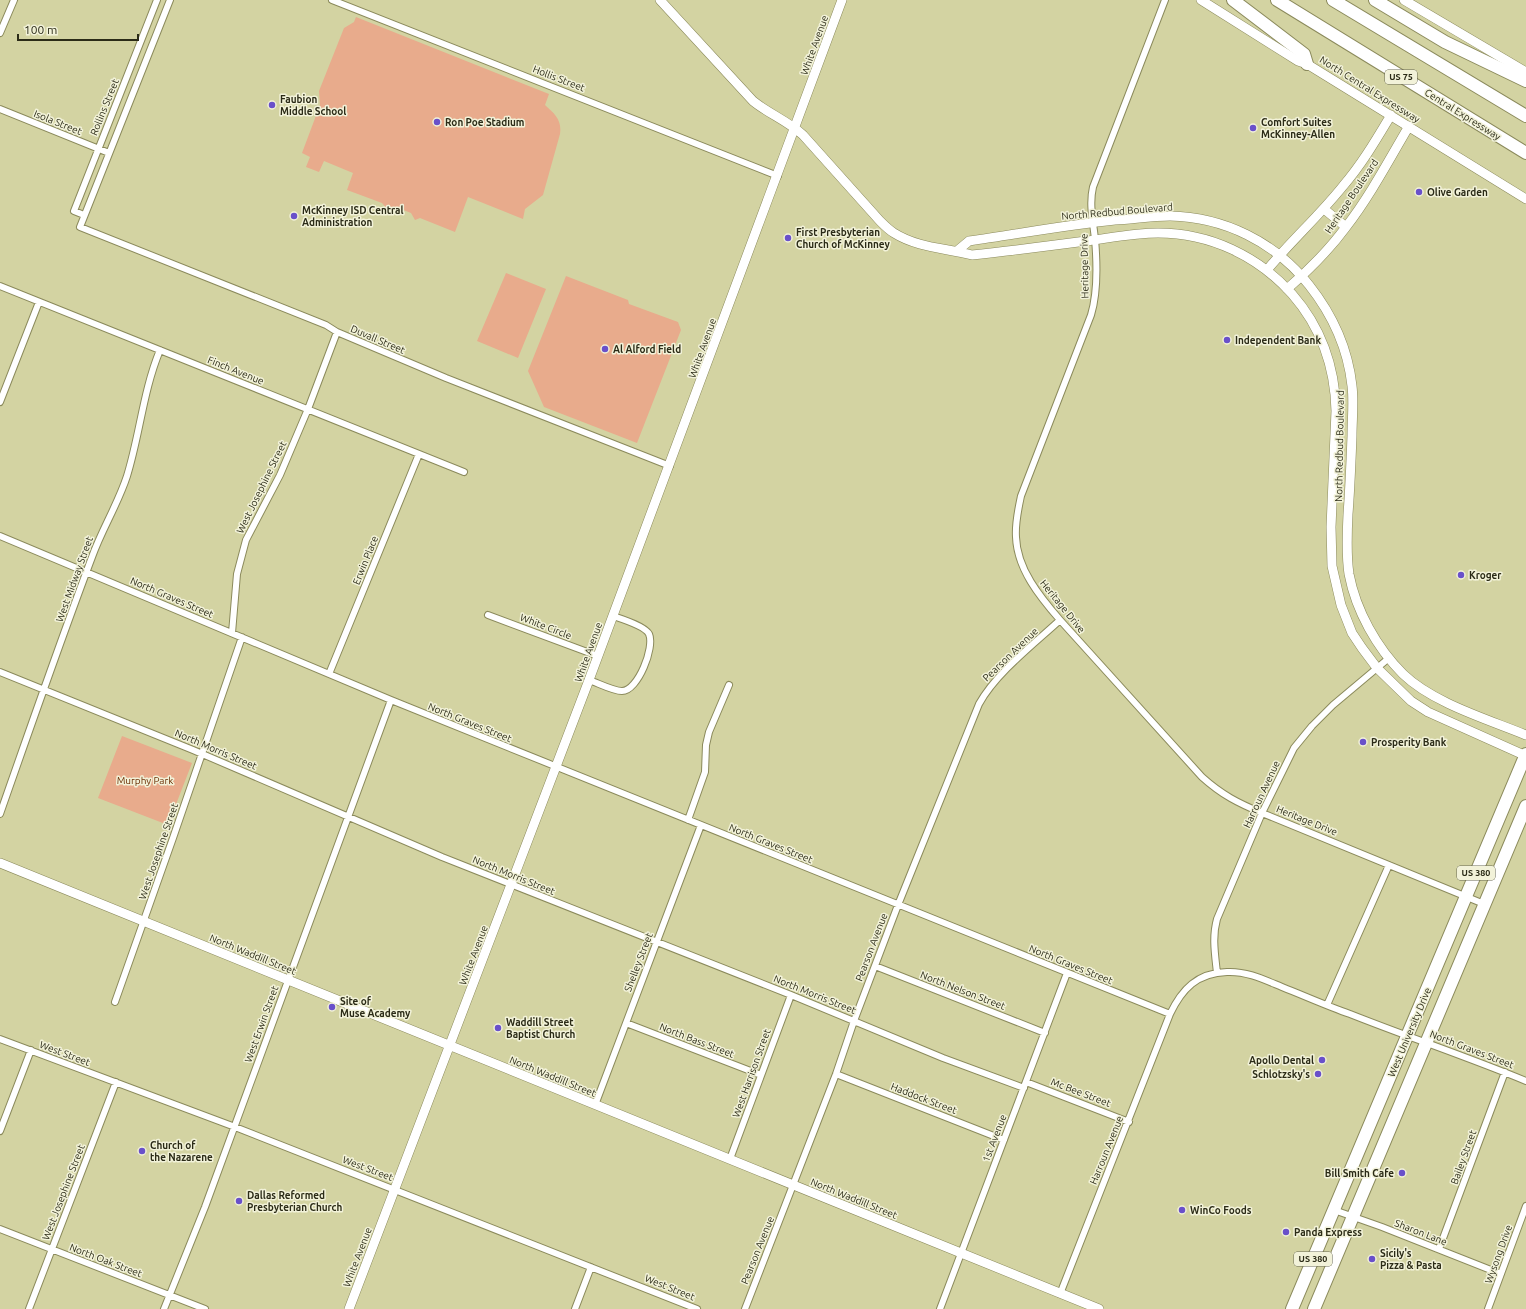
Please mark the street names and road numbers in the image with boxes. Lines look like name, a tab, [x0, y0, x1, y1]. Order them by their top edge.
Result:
street label: White Avenue	[799, 14, 830, 77]
street label: North Central Expressway	[1318, 54, 1422, 125]
street label: Hollis Street	[531, 63, 587, 93]
road number: US 75	[1385, 70, 1417, 84]
street label: Rollins Street	[88, 77, 121, 137]
street label: Central Expressway	[1423, 87, 1503, 142]
street label: Isola Street	[32, 108, 83, 137]
street label: Heritage Boulevard	[1323, 157, 1380, 235]
street label: North Redbud Boulevard	[1061, 201, 1173, 222]
street label: Heritage Drive	[1078, 233, 1091, 299]
street label: White Avenue	[687, 317, 718, 380]
street label: Duvall Street	[349, 323, 407, 356]
street label: Finch Avenue	[206, 354, 266, 387]
street label: North Redbud Boulevard	[1333, 390, 1346, 502]
street label: West Josephine Street	[234, 439, 289, 535]
street label: Erwin Place	[351, 534, 380, 586]
street label: West Midway Street	[54, 535, 95, 623]
street label: North Graves Street	[129, 575, 215, 620]
street label: Heritage Drive	[1038, 578, 1087, 635]
street label: White Circle	[519, 612, 573, 641]
street label: White Avenue	[573, 621, 604, 684]
street label: Pearson Avenue	[981, 625, 1040, 683]
street label: North Graves Street	[426, 701, 513, 744]
street label: North Morris Street	[173, 727, 258, 772]
street label: Harroun Avenue	[1241, 759, 1282, 830]
street label: West Josephine Street	[137, 801, 180, 901]
street label: Heritage Drive	[1275, 803, 1339, 838]
street label: North Graves Street	[727, 822, 814, 865]
street label: North Morris Street	[471, 854, 557, 897]
road number: US 380	[1457, 866, 1495, 880]
street label: Pearson Avenue	[853, 912, 890, 983]
street label: White Avenue	[457, 924, 490, 986]
street label: Shelley Street	[622, 931, 655, 993]
street label: North Waddill Street	[208, 932, 298, 977]
street label: North Graves Street	[1027, 943, 1114, 986]
street label: North Nelson Street	[919, 969, 1007, 1012]
street label: North Morris Street	[772, 973, 858, 1016]
street label: West Erwin Street	[242, 984, 280, 1064]
street label: West University Drive	[1386, 986, 1433, 1078]
street label: North Bass Street	[658, 1021, 736, 1060]
street label: West Harrison Street	[730, 1027, 773, 1119]
street label: North Graves Street	[1428, 1028, 1515, 1071]
street label: West Street	[38, 1039, 92, 1068]
street label: North Waddill Street	[508, 1054, 598, 1099]
street label: Mc Bee Street	[1049, 1076, 1112, 1109]
street label: Haddock Street	[889, 1081, 958, 1116]
street label: 1st Avenue	[980, 1113, 1009, 1163]
street label: Harroun Avenue	[1088, 1114, 1125, 1186]
street label: Bailey Street	[1449, 1128, 1478, 1186]
street label: West Josephine Street	[40, 1143, 87, 1241]
street label: West Street	[341, 1154, 395, 1183]
street label: North Waddill Street	[809, 1176, 899, 1221]
street label: Pearson Avenue	[739, 1215, 776, 1286]
street label: Sharon Lane	[1393, 1217, 1449, 1247]
street label: Wysong Drive	[1483, 1223, 1514, 1285]
street label: White Avenue	[341, 1226, 374, 1288]
street label: North Oak Street	[68, 1242, 144, 1279]
road number: US 380	[1294, 1252, 1332, 1266]
street label: West Street	[643, 1272, 697, 1303]

